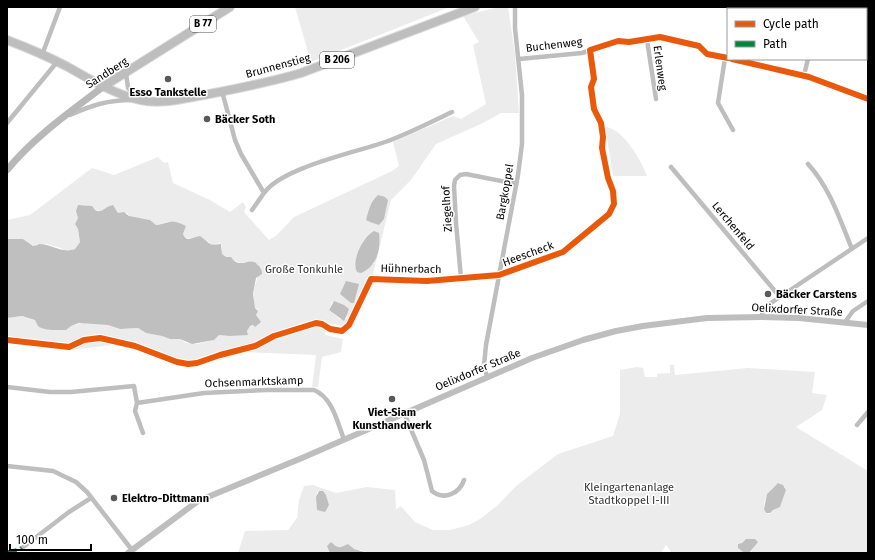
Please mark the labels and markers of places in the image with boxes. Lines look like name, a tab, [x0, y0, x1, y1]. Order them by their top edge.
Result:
marker: Esso Tankstelle	[163, 74, 173, 84]
place label: Esso Tankstelle	[129, 86, 207, 99]
place label: Bäcker Soth	[215, 113, 275, 126]
marker: Bäcker Soth	[202, 114, 212, 124]
place label: Bäcker Carstens	[776, 288, 857, 301]
marker: Bäcker Carstens	[763, 289, 773, 299]
marker: Viet-Siam Kunsthandwerk	[387, 394, 397, 404]
place label: Viet-Siam Kunsthandwerk	[352, 406, 432, 432]
place label: Elektro-Dittmann	[122, 492, 209, 505]
marker: Elektro-Dittmann	[109, 493, 119, 503]

